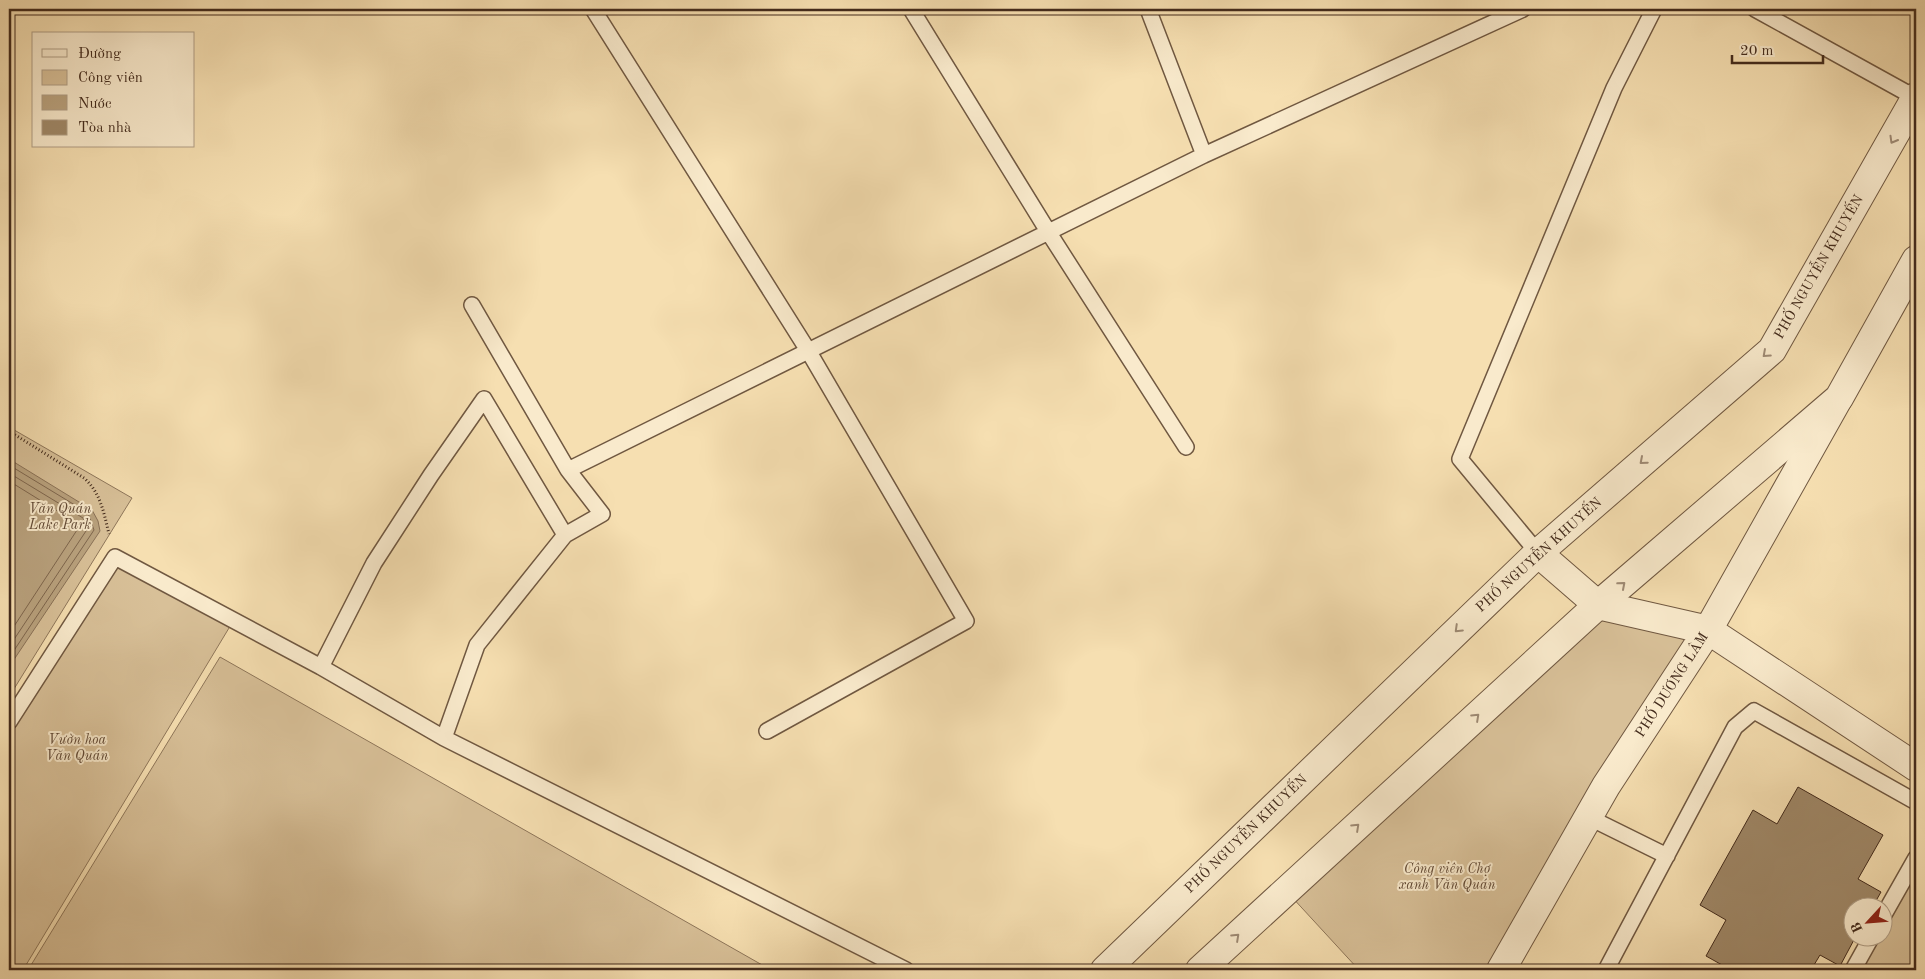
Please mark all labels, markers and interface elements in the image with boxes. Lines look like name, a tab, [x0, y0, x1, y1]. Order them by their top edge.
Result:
legend	[32, 32, 195, 148]
scale bar	[1732, 32, 1824, 64]
text: 20 m	[1740, 44, 1774, 59]
text: Đường	[78, 47, 121, 62]
text: Công viên	[78, 71, 143, 86]
text: Nước	[78, 97, 112, 112]
text: Tòa nhà	[78, 121, 132, 136]
one-way arrow	[1889, 134, 1899, 143]
street label: PHỐ NGUYỄN KHUYẾN	[1768, 190, 1866, 341]
one-way arrow	[1762, 349, 1771, 358]
one-way arrow	[1640, 455, 1649, 464]
street label: PHỐ NGUYỄN KHUYẾN	[1470, 491, 1605, 615]
park label: Văn Quán Lake Park	[28, 502, 91, 532]
one-way arrow	[1616, 581, 1625, 590]
one-way arrow	[1455, 623, 1464, 632]
street label: PHỐ DƯƠNG LÂM	[1629, 627, 1711, 740]
one-way arrow	[1470, 714, 1479, 723]
park label: Vườn hoa Văn Quán	[46, 733, 108, 763]
street label: PHỐ NGUYỄN KHUYẾN	[1179, 768, 1310, 896]
one-way arrow	[1350, 824, 1359, 833]
park label: Công viên Chợ xanh Văn Quán	[1398, 862, 1496, 892]
north arrow	[1842, 896, 1892, 946]
text: B	[1849, 920, 1866, 935]
one-way arrow	[1231, 934, 1240, 943]

